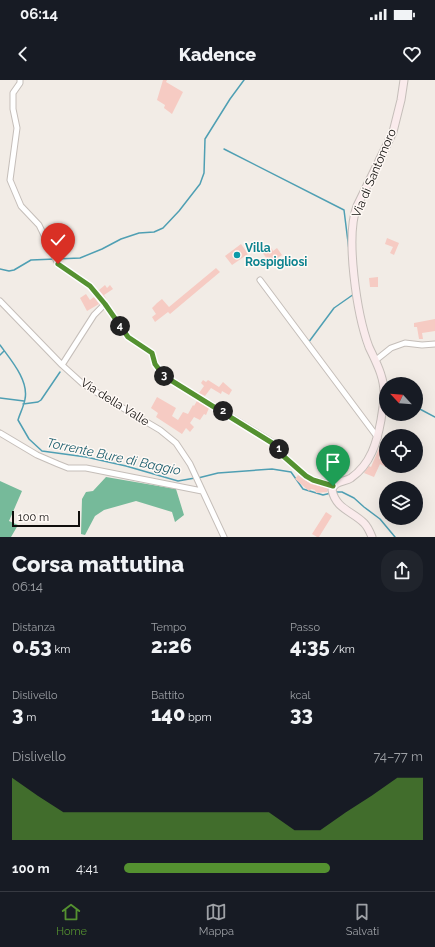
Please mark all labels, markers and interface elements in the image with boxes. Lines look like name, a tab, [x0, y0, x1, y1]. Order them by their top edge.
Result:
text: 06:14	[20, 5, 58, 23]
icon: back	[12, 43, 34, 65]
icon: heart	[401, 43, 423, 65]
text: Kadence	[179, 44, 256, 65]
street label: Via di Santomoro	[349, 127, 399, 219]
pin	[41, 223, 75, 264]
icon: check	[47, 229, 69, 251]
place label: Villa Rospigliosi	[245, 241, 307, 269]
marker: Villa Rospigliosi	[232, 250, 242, 260]
pin: 4	[110, 316, 130, 336]
text: 4	[117, 319, 123, 332]
pin: 3	[154, 366, 174, 386]
text: 3	[161, 369, 167, 382]
street label: Via della Valle	[78, 375, 152, 429]
north arrow	[379, 377, 423, 421]
map controls	[379, 377, 423, 525]
pin: 2	[213, 401, 233, 421]
text: 2	[220, 404, 226, 417]
button: locate	[379, 429, 423, 473]
water label: Torrente Bure di Baggio	[46, 435, 182, 478]
pin: 1	[269, 439, 289, 459]
text: 1	[276, 442, 282, 455]
pin	[316, 445, 350, 486]
icon: arrive	[322, 451, 344, 473]
button: layers	[379, 481, 423, 525]
scale bar	[12, 509, 80, 528]
text: 100 m	[18, 511, 49, 524]
button: share	[381, 550, 423, 592]
text: Corsa mattutina	[12, 551, 184, 577]
text: 06:14	[12, 579, 43, 594]
text: Distanza	[12, 621, 55, 634]
text: Tempo	[151, 621, 186, 634]
text: Passo	[290, 621, 320, 634]
text: 0.53	[12, 634, 52, 658]
text: 2:26	[151, 634, 192, 658]
text: 4:35	[290, 634, 330, 658]
text: km	[52, 643, 70, 656]
text: /km	[330, 643, 355, 656]
text: Dislivello	[12, 689, 58, 702]
text: Battito	[151, 689, 184, 702]
text: kcal	[290, 689, 311, 702]
text: 3	[12, 702, 23, 726]
text: 140	[151, 702, 185, 726]
text: 33	[290, 702, 313, 726]
text: m	[23, 711, 36, 724]
text: bpm	[185, 711, 212, 724]
text: Dislivello	[12, 749, 66, 764]
text: 74–77 m	[374, 749, 423, 764]
text: 100 m	[12, 861, 50, 876]
text: 4:41	[76, 861, 98, 876]
tab: Home	[56, 901, 87, 938]
tab: Mappa	[199, 901, 234, 938]
tab: Salvati	[346, 901, 379, 938]

